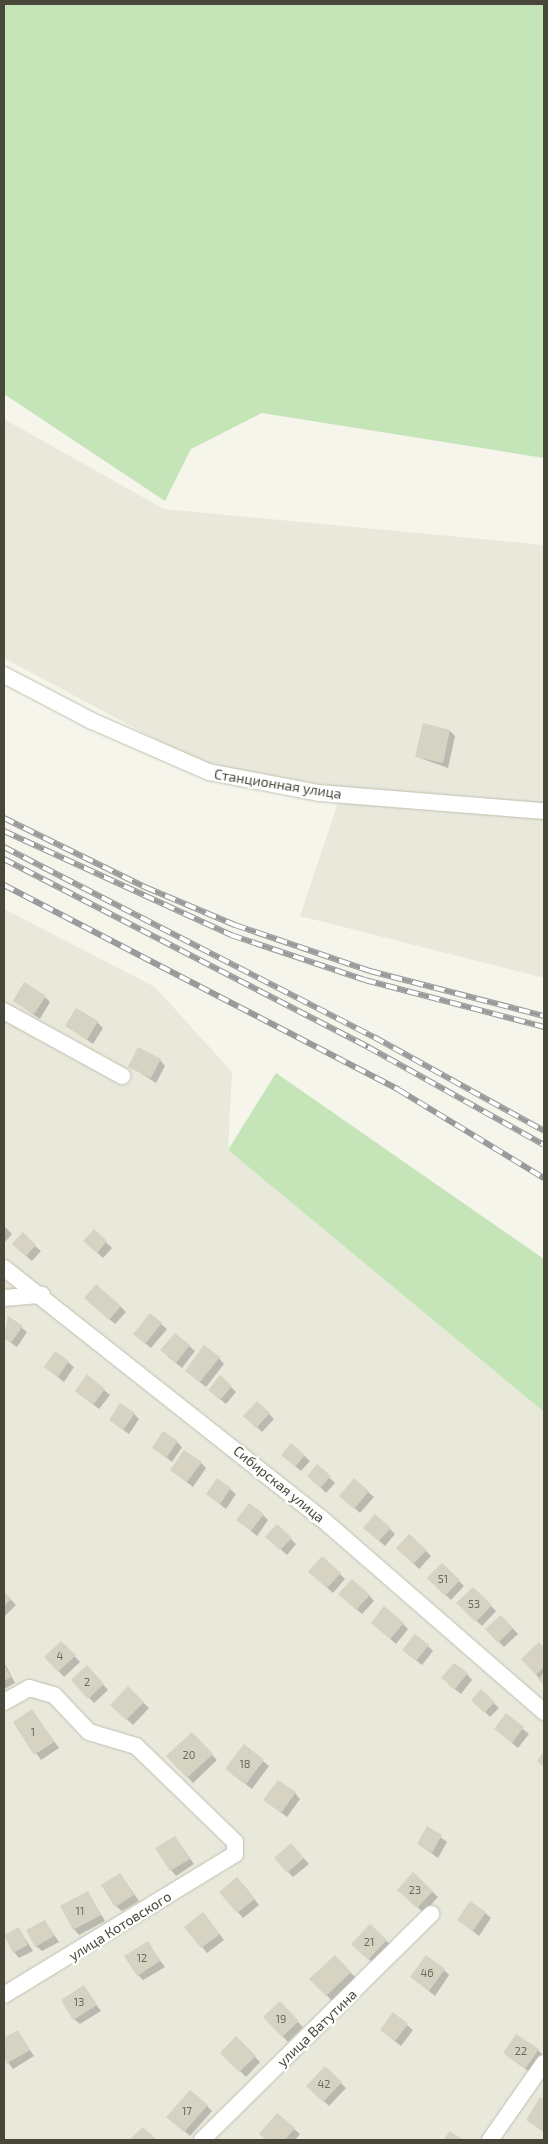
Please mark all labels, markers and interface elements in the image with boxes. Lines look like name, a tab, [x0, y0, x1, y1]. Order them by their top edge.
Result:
street label: Станционная улица	[213, 766, 343, 802]
street label: Сибирская улица	[230, 1442, 328, 1526]
house number: 51	[438, 1572, 448, 1586]
house number: 53	[468, 1597, 480, 1611]
house number: 4	[57, 1649, 63, 1663]
house number: 2	[84, 1675, 90, 1689]
house number: 1	[31, 1725, 35, 1739]
house number: 20	[183, 1748, 195, 1762]
house number: 18	[239, 1757, 251, 1771]
house number: 23	[409, 1883, 421, 1897]
street label: улица Котовского	[66, 1888, 174, 1964]
house number: 11	[76, 1904, 84, 1918]
house number: 21	[364, 1935, 374, 1949]
house number: 12	[137, 1951, 147, 1965]
house number: 46	[420, 1966, 434, 1980]
street label: улица Ватутина	[274, 1986, 360, 2070]
house number: 13	[74, 1995, 84, 2009]
house number: 19	[276, 2012, 286, 2026]
house number: 22	[515, 2044, 527, 2058]
house number: 42	[318, 2077, 330, 2091]
house number: 17	[182, 2104, 192, 2118]

